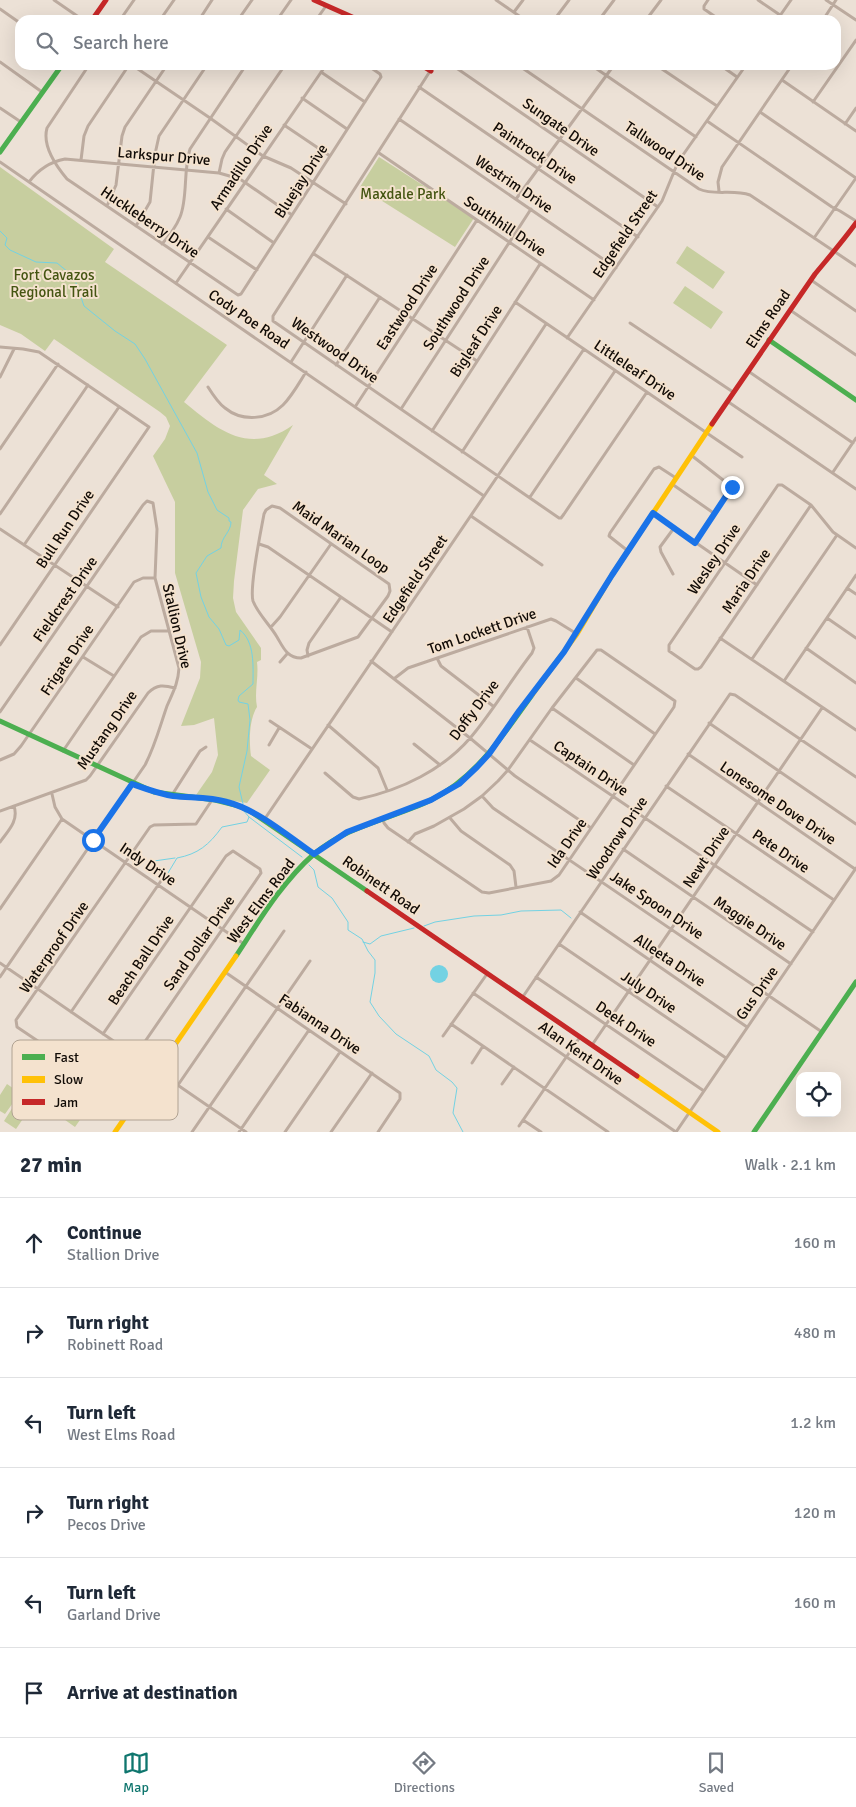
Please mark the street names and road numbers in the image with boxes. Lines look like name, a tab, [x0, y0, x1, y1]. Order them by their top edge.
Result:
street label: Sungate Drive	[519, 94, 603, 160]
street label: Tallwood Drive	[621, 117, 709, 185]
street label: Paintrock Drive	[489, 118, 581, 188]
street label: Armadillo Drive	[206, 121, 276, 213]
street label: Bluejay Drive	[270, 141, 332, 221]
street label: Larkspur Drive	[117, 143, 211, 169]
street label: Westrim Drive	[472, 151, 556, 217]
street label: Huckleberry Drive	[97, 182, 203, 262]
street label: Edgefield Street	[589, 186, 661, 282]
street label: Southhill Drive	[460, 192, 550, 260]
street label: Southwood Drive	[419, 253, 493, 353]
street label: Eastwood Drive	[373, 261, 441, 353]
street label: Cody Poe Road	[205, 285, 293, 353]
street label: Elms Road	[742, 286, 794, 352]
street label: Bigleaf Drive	[446, 302, 506, 380]
street label: Westwood Drive	[288, 313, 382, 387]
street label: Littleleaf Drive	[591, 336, 679, 404]
street label: Bull Run Drive	[32, 486, 98, 572]
street label: Maid Marian Loop	[289, 497, 393, 577]
street label: Wesley Drive	[684, 520, 744, 598]
street label: Edgefield Street	[379, 531, 451, 627]
street label: Maria Drive	[718, 545, 774, 617]
street label: Fieldcrest Drive	[29, 553, 101, 645]
street label: Stallion Drive	[158, 582, 196, 670]
street label: Tom Lockett Drive	[425, 604, 539, 658]
street label: Frigate Drive	[37, 621, 97, 699]
street label: Doffy Drive	[445, 676, 503, 744]
street label: Mustang Drive	[73, 687, 141, 773]
street label: Captain Drive	[550, 736, 632, 800]
street label: Lonesome Dove Drive	[716, 757, 840, 849]
street label: Woodrow Drive	[583, 793, 651, 883]
street label: Ida Drive	[543, 815, 591, 871]
street label: Newt Drive	[679, 823, 733, 891]
street label: Pete Drive	[749, 825, 813, 877]
street label: Indy Drive	[116, 839, 180, 889]
street label: Robinett Road	[339, 852, 423, 918]
street label: West Elms Road	[223, 855, 299, 947]
street label: Jake Spoon Drive	[607, 867, 707, 943]
street label: Sand Dollar Drive	[160, 892, 238, 994]
street label: Maggie Drive	[710, 892, 790, 954]
street label: Waterproof Drive	[16, 897, 92, 997]
street label: Beach Ball Drive	[104, 912, 178, 1008]
street label: Alleeta Drive	[631, 930, 709, 990]
street label: Gus Drive	[732, 963, 782, 1023]
street label: July Drive	[618, 967, 680, 1017]
street label: Fabianna Drive	[275, 990, 365, 1058]
street label: Deek Drive	[592, 997, 660, 1051]
street label: Alan Kent Drive	[535, 1017, 627, 1089]

